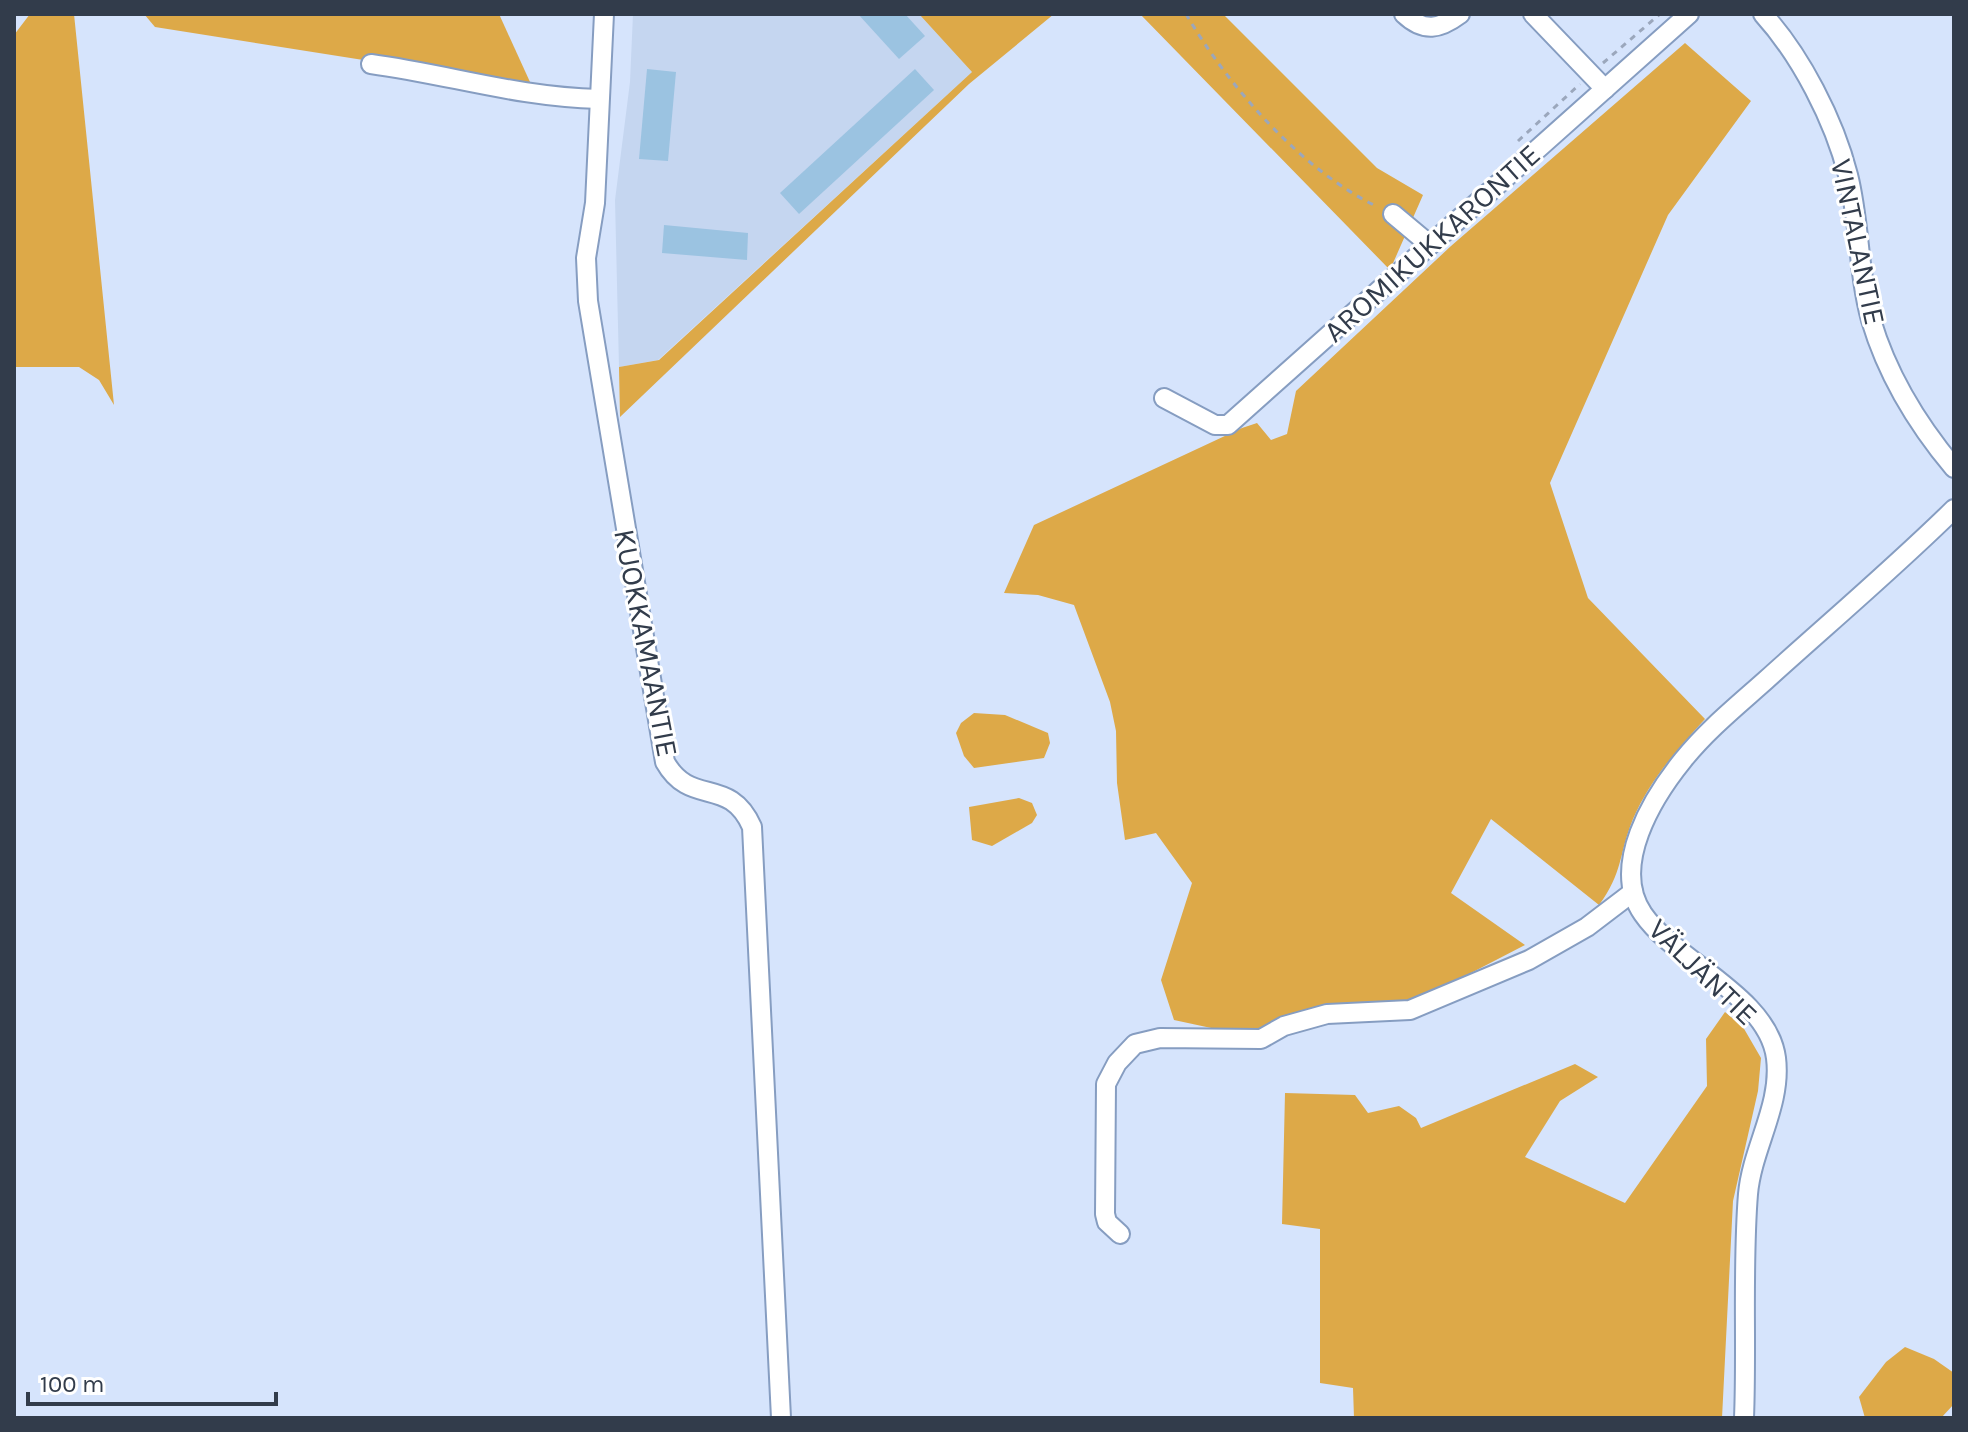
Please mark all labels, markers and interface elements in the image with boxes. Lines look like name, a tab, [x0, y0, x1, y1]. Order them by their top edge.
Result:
street label: AROMIKUKKARONTIE	[1316, 136, 1548, 350]
street label: VINTALANTIE	[1823, 156, 1893, 328]
street label: KUOKKAMAANTIE	[606, 526, 686, 760]
street label: VÄLJÄNTIE	[1641, 911, 1765, 1033]
scale bar	[28, 1356, 276, 1406]
text: 100 m	[40, 1370, 105, 1398]

